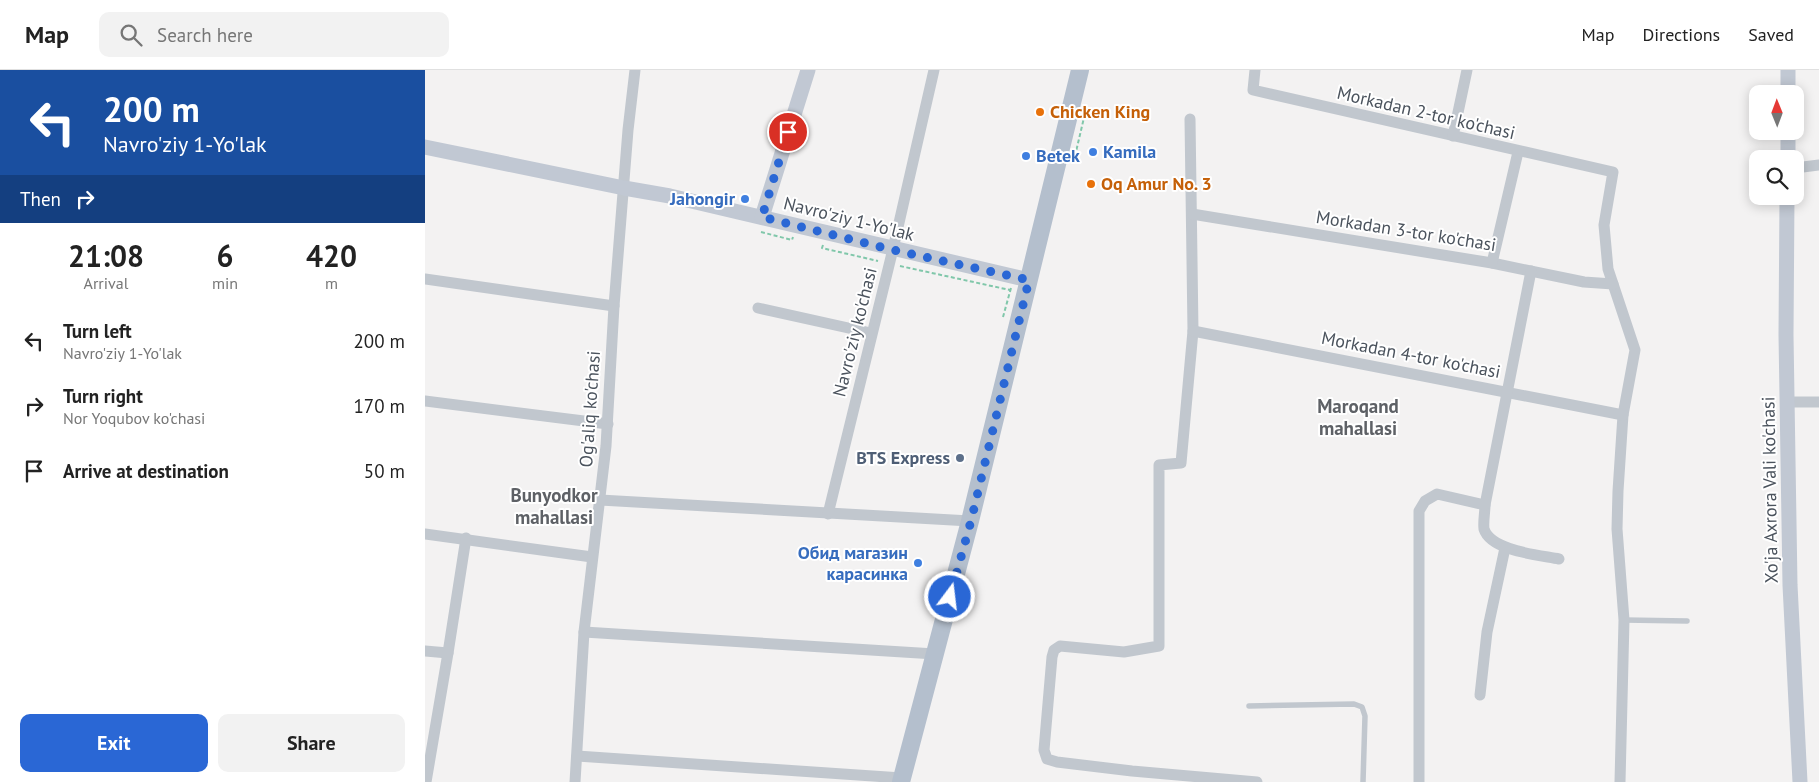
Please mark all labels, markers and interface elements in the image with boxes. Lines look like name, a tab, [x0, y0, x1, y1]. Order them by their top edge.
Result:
search box	[99, 12, 449, 57]
text: Map	[25, 19, 69, 50]
icon: search	[117, 21, 145, 49]
text: Search here	[157, 23, 253, 47]
text: Map	[1582, 23, 1614, 46]
text: Directions	[1642, 23, 1720, 46]
text: Saved	[1748, 23, 1794, 46]
street label: Morkadan 2-tor ko'chasi	[1335, 81, 1517, 144]
north arrow	[1749, 85, 1804, 140]
map controls	[1749, 85, 1804, 205]
text: 200 m	[103, 86, 200, 132]
icon: left	[20, 90, 85, 155]
place label: Chicken King	[1050, 100, 1150, 123]
marker: Chicken King	[1034, 106, 1046, 118]
pin	[767, 111, 809, 153]
icon: arrive	[774, 118, 802, 146]
text: Navro'ziy 1-Yo'lak	[103, 130, 267, 158]
place label: Kamila	[1103, 140, 1156, 163]
place label: Betek	[1036, 144, 1080, 167]
marker: Kamila	[1087, 146, 1099, 158]
marker: Betek	[1020, 150, 1032, 162]
button: search	[1749, 150, 1804, 205]
place label: Oq Amur No. 3	[1101, 172, 1212, 195]
marker: Oq Amur No. 3	[1085, 178, 1097, 190]
icon: right	[71, 185, 99, 213]
text: Then	[20, 187, 61, 211]
place label: Jahongir	[669, 187, 736, 210]
street label: Navro'ziy 1-Yo'lak	[781, 191, 917, 246]
marker: Jahongir	[739, 193, 751, 205]
street label: Morkadan 3-tor ko'chasi	[1314, 205, 1498, 256]
text: 21:08	[68, 236, 144, 275]
text: 6	[217, 236, 234, 275]
text: 420	[306, 236, 357, 275]
street label: Navro'ziy ko'chasi	[827, 265, 882, 399]
text: Arrival	[84, 273, 128, 293]
text: min	[212, 273, 238, 293]
text: m	[325, 273, 338, 293]
text: Turn left	[63, 319, 132, 343]
street label: Morkadan 4-tor ko'chasi	[1320, 326, 1503, 383]
icon: left	[20, 327, 48, 355]
text: 200 m	[353, 329, 405, 353]
text: Navro'ziy 1-Yo'lak	[63, 343, 182, 363]
street label: Og'aliq ko'chasi	[574, 350, 605, 468]
text: Turn right	[63, 384, 143, 408]
icon: right	[20, 392, 48, 420]
text: 170 m	[353, 394, 405, 418]
district label: Maroqand mahallasi	[1317, 394, 1399, 440]
street label: Xo'ja Axrora Vali ko'chasi	[1756, 396, 1783, 584]
text: Nor Yoqubov ko'chasi	[63, 408, 205, 428]
place label: BTS Express	[856, 446, 950, 469]
marker: BTS Express	[954, 452, 966, 464]
icon: arrive	[20, 457, 48, 485]
text: Arrive at destination	[63, 459, 229, 483]
text: 50 m	[364, 459, 405, 483]
district label: Bunyodkor mahallasi	[510, 483, 598, 529]
place label: Обид магазин карасинка	[798, 541, 908, 585]
marker: Обид магазин карасинка	[912, 557, 924, 569]
position arrow	[923, 570, 975, 622]
button: Exit	[20, 714, 208, 772]
button: Share	[218, 714, 405, 772]

